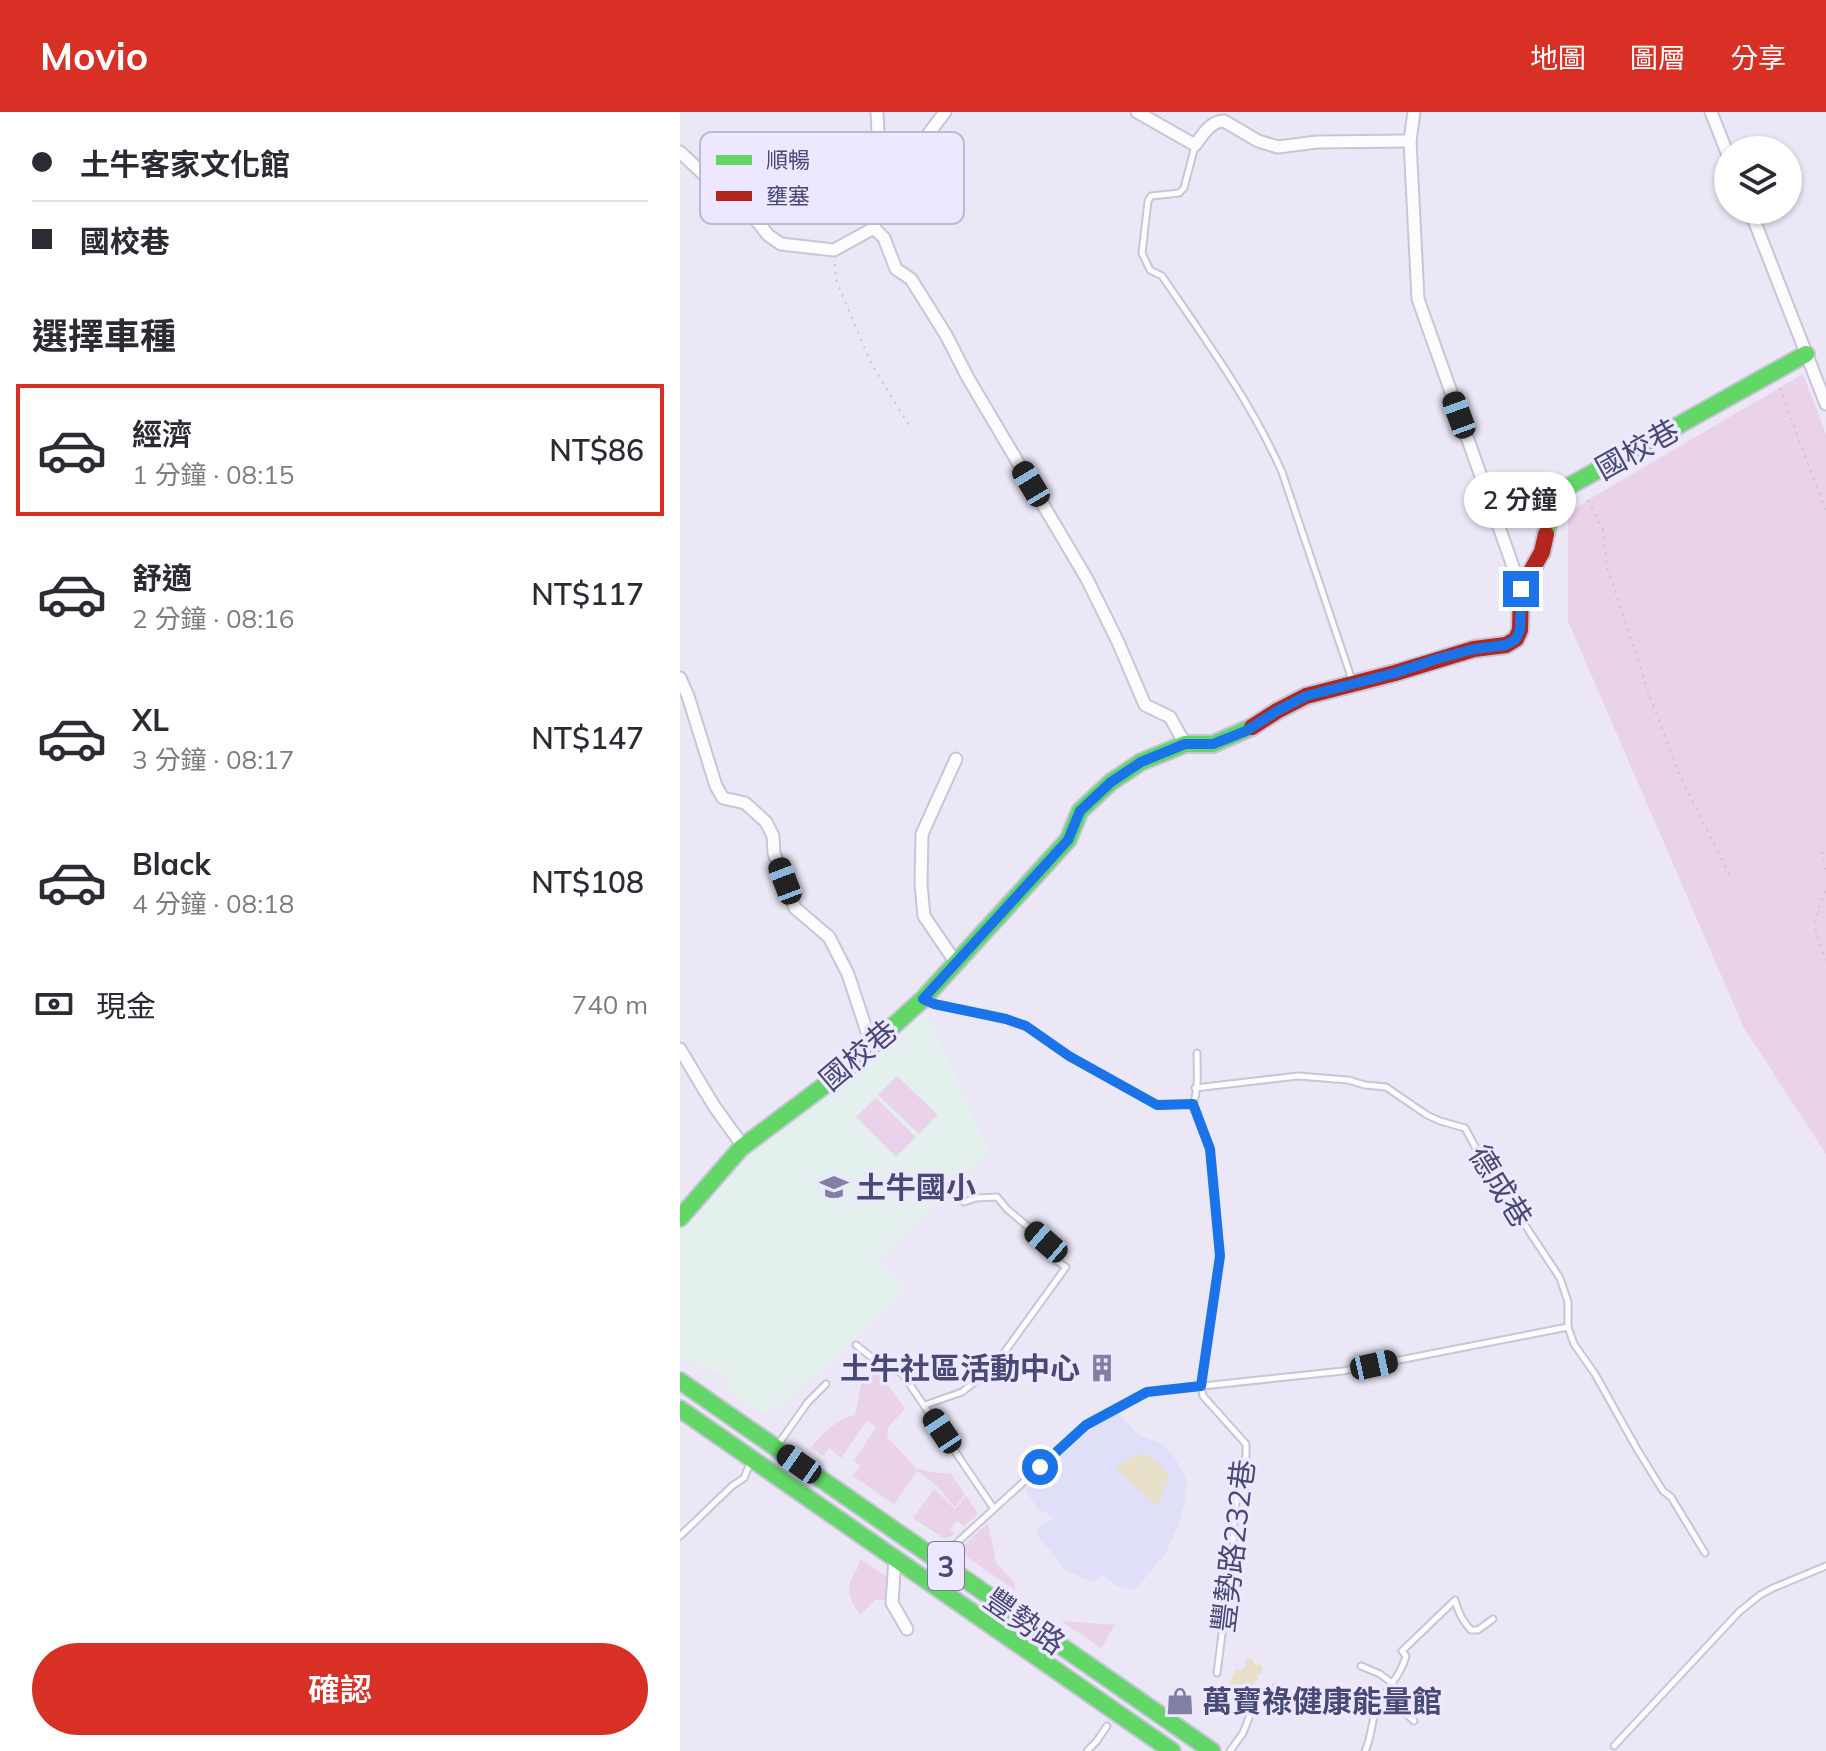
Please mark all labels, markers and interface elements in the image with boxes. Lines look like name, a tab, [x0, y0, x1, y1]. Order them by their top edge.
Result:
text: Movio	[40, 32, 148, 80]
text: 地圖	[1530, 40, 1586, 75]
text: 圖層	[1630, 40, 1686, 75]
text: 分享	[1730, 40, 1786, 75]
legend	[700, 132, 964, 224]
map controls	[1714, 136, 1802, 224]
button: layers	[1714, 136, 1802, 224]
text: 土牛客家文化館	[80, 145, 290, 183]
text: 順暢	[766, 146, 810, 174]
text: 壅塞	[766, 182, 810, 210]
text: 國校巷	[80, 222, 170, 260]
text: 選擇車種	[32, 313, 176, 358]
car	[1440, 388, 1478, 442]
street label: 國校巷	[1588, 411, 1686, 487]
icon: car	[36, 414, 108, 486]
text: 經濟	[132, 415, 192, 453]
text: NT$86	[549, 431, 644, 469]
car	[1008, 457, 1054, 511]
text: 1 分鐘 · 08:15	[132, 458, 294, 491]
callout: 2 分鐘	[1465, 473, 1577, 529]
text: 2 分鐘	[1483, 483, 1557, 516]
icon: car	[36, 558, 108, 630]
text: 舒適	[132, 559, 192, 597]
route end	[1503, 571, 1539, 607]
text: NT$117	[531, 575, 644, 613]
text: 2 分鐘 · 08:16	[132, 602, 294, 635]
text: XL	[132, 701, 169, 739]
icon: car	[36, 702, 108, 774]
text: NT$147	[531, 719, 644, 757]
text: 3 分鐘 · 08:17	[132, 743, 294, 776]
text: Black	[132, 845, 211, 883]
icon: car	[36, 846, 108, 918]
car	[765, 854, 805, 908]
text: NT$108	[531, 863, 644, 901]
text: 4 分鐘 · 08:18	[132, 887, 294, 920]
icon: cash	[32, 982, 76, 1026]
text: 現金	[96, 987, 156, 1025]
text: 740 m	[572, 988, 648, 1021]
street label: 國校巷	[811, 1012, 905, 1098]
street label: 德成巷	[1461, 1138, 1541, 1234]
place label: 土牛國小	[856, 1168, 976, 1206]
school or university icon: 土牛國小	[819, 1172, 849, 1202]
car	[1020, 1217, 1072, 1267]
car	[1348, 1348, 1400, 1382]
place label: 土牛社區活動中心	[840, 1349, 1080, 1387]
building icon: 土牛社區活動中心	[1087, 1353, 1117, 1383]
car	[919, 1404, 965, 1458]
car	[772, 1440, 826, 1488]
route start	[1022, 1449, 1058, 1485]
street label: 豐勢路232巷	[1204, 1457, 1262, 1635]
road number: 3	[928, 1542, 964, 1590]
street label: 豐勢路	[977, 1580, 1073, 1662]
button: 確認	[32, 1643, 648, 1735]
place label: 萬寶祿健康能量館	[1202, 1682, 1442, 1720]
shop icon: 萬寶祿健康能量館	[1165, 1686, 1195, 1716]

